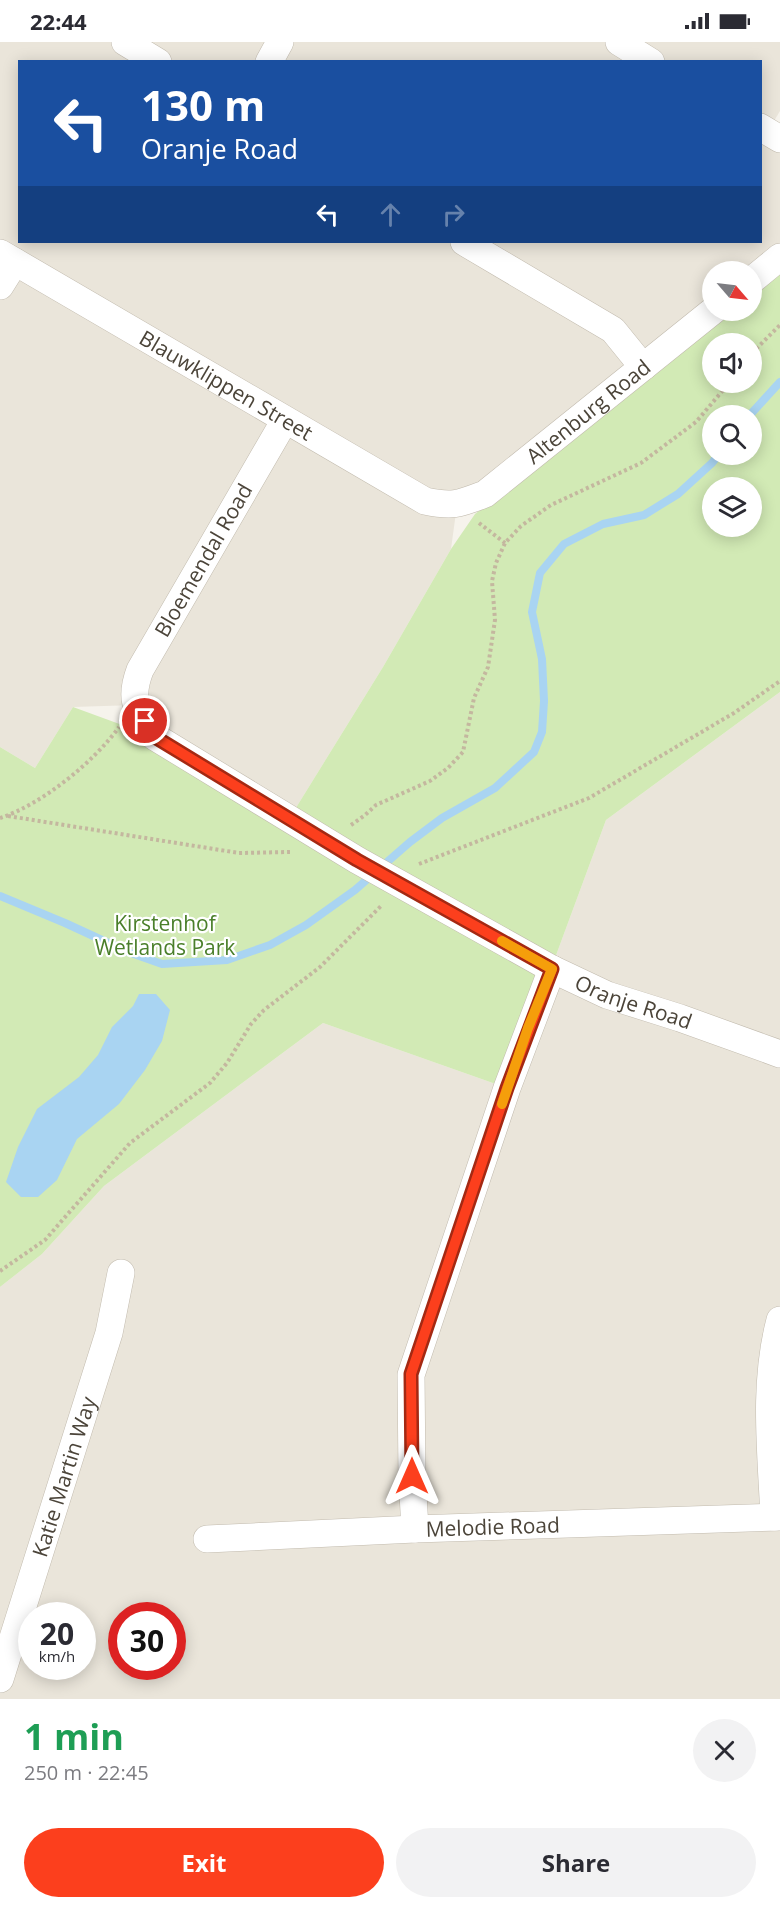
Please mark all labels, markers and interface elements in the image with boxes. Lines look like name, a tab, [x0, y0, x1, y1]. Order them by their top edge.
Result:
text: 22:44	[30, 6, 87, 36]
text: 130 m	[141, 76, 265, 133]
icon: left	[42, 84, 120, 162]
text: Oranje Road	[141, 130, 298, 167]
icon: left	[311, 198, 344, 231]
icon: ahead	[374, 198, 407, 231]
icon: right	[437, 198, 470, 231]
north arrow	[702, 261, 762, 321]
map controls	[702, 261, 762, 537]
street label: Blauwklippen Street	[135, 324, 318, 447]
button: sound	[702, 333, 762, 393]
street label: Altenburg Road	[520, 353, 656, 470]
button: search	[702, 405, 762, 465]
button: layers	[702, 477, 762, 537]
street label: Bloemendal Road	[148, 478, 258, 642]
pin	[119, 695, 170, 746]
icon: arrive	[128, 704, 161, 737]
park label: Kirstenhof Wetlands Park	[95, 909, 235, 961]
street label: Oranje Road	[571, 968, 696, 1035]
street label: Katie Martin Way	[25, 1393, 102, 1560]
position arrow	[380, 1444, 444, 1508]
street label: Melodie Road	[425, 1510, 560, 1543]
speed limit sign: 30	[108, 1602, 186, 1680]
text: 20	[40, 1613, 74, 1654]
text: km/h	[39, 1646, 75, 1666]
text: 1 min	[24, 1712, 124, 1761]
button: close	[693, 1719, 756, 1782]
text: 250 m · 22:45	[24, 1759, 149, 1786]
button: Exit	[24, 1828, 384, 1897]
button: Share	[396, 1828, 756, 1897]

